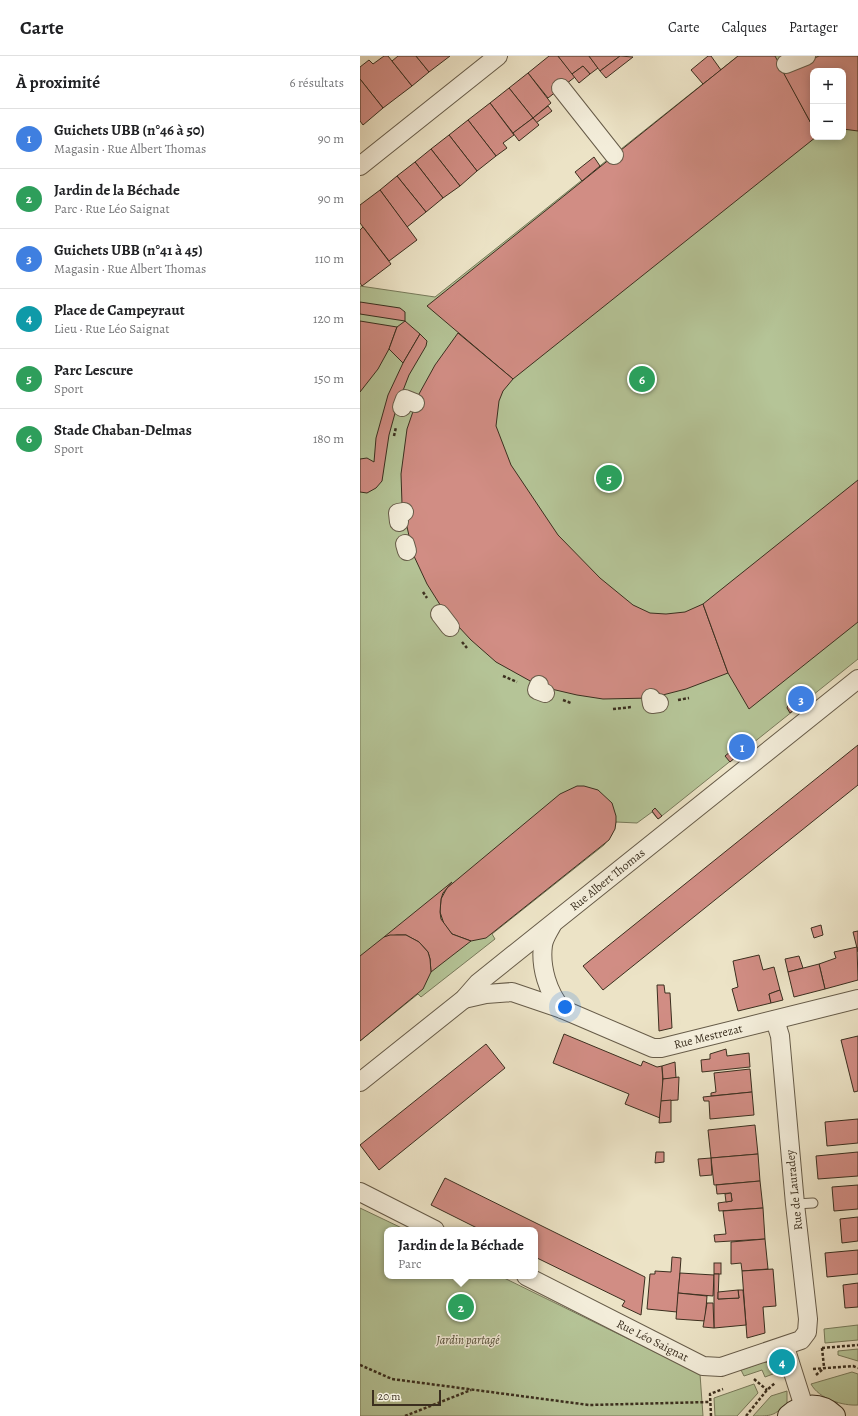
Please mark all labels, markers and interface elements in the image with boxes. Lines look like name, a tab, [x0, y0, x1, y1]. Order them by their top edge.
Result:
text: Carte	[20, 15, 64, 41]
text: Carte	[668, 18, 699, 37]
text: Calques	[721, 18, 767, 37]
text: Partager	[789, 18, 838, 37]
map controls	[810, 68, 846, 140]
button: +	[810, 68, 846, 104]
text: À proximité	[16, 71, 100, 94]
text: 6 résultats	[289, 74, 344, 91]
button: −	[810, 104, 846, 140]
text: Guichets UBB (n°46 à 50)	[54, 120, 205, 140]
text: 1	[27, 130, 31, 147]
text: 90 m	[318, 130, 344, 147]
text: Magasin · Rue Albert Thomas	[54, 140, 206, 157]
text: Jardin de la Béchade	[54, 180, 180, 200]
text: 2	[26, 190, 32, 207]
text: 90 m	[318, 190, 344, 207]
text: Parc · Rue Léo Saignat	[54, 200, 170, 217]
text: Guichets UBB (n°41 à 45)	[54, 240, 203, 260]
text: 3	[26, 250, 32, 267]
text: 110 m	[315, 250, 344, 267]
text: Magasin · Rue Albert Thomas	[54, 260, 206, 277]
text: Place de Campeyraut	[54, 300, 185, 320]
text: 4	[26, 310, 32, 327]
text: 120 m	[313, 310, 344, 327]
text: Lieu · Rue Léo Saignat	[54, 320, 170, 337]
text: Parc Lescure	[54, 360, 133, 380]
pin: 6	[629, 364, 655, 394]
text: 5	[26, 370, 32, 387]
text: 150 m	[314, 370, 344, 387]
text: Sport	[54, 380, 84, 397]
text: Stade Chaban-Delmas	[54, 420, 192, 440]
text: 6	[26, 430, 32, 447]
text: 180 m	[313, 430, 344, 447]
text: Sport	[54, 440, 84, 457]
pin: 5	[596, 463, 622, 493]
pin: 3	[788, 684, 814, 714]
pin: 1	[729, 732, 755, 762]
street label: Rue Albert Thomas	[567, 844, 648, 914]
your location	[555, 997, 575, 1017]
street label: Rue Mestrezat	[672, 1020, 744, 1053]
street label: Rue de Lauradey	[782, 1148, 806, 1231]
popup	[384, 1227, 538, 1279]
text: Jardin de la Béchade	[398, 1235, 524, 1255]
text: Parc	[398, 1255, 421, 1272]
pin: 2	[448, 1292, 474, 1322]
street label: Rue Léo Saignat	[614, 1315, 691, 1365]
park label: Jardin partagé	[435, 1332, 500, 1348]
pin: 4	[769, 1347, 795, 1377]
scale bar	[372, 1388, 441, 1407]
text: 20 m	[378, 1389, 400, 1404]

